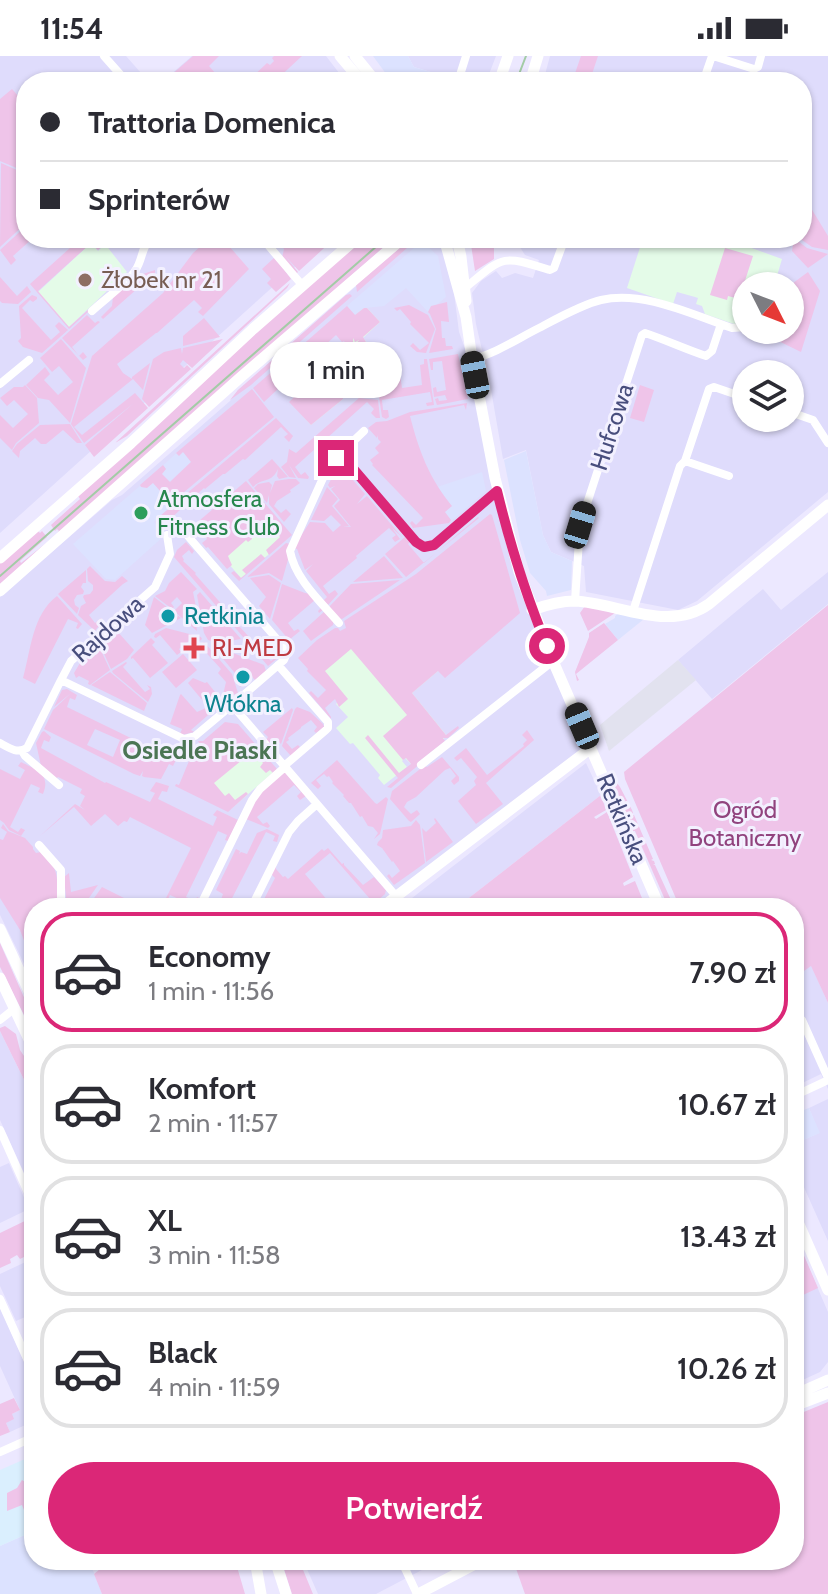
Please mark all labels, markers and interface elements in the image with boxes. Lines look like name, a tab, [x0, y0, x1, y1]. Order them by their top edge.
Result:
text: 11:54	[40, 10, 104, 47]
text: Trattoria Domenica	[88, 104, 335, 141]
text: Sprinterów	[88, 181, 230, 218]
place label: Żłobek nr 21	[101, 265, 222, 294]
marker: Żłobek nr 21	[76, 271, 94, 289]
north arrow	[732, 272, 804, 344]
map controls	[732, 272, 804, 432]
callout: 1 min	[270, 342, 402, 398]
car	[459, 349, 491, 401]
text: 1 min	[307, 354, 365, 386]
button: layers	[732, 360, 804, 432]
street label: Hufcowa	[584, 379, 639, 474]
route end	[318, 440, 354, 476]
place label: Atmosfera Fitness Club	[157, 484, 280, 541]
car	[562, 499, 598, 551]
marker: Atmosfera Fitness Club	[132, 504, 150, 522]
street label: Rajdowa	[66, 589, 150, 668]
place label: Retkinia	[184, 601, 265, 630]
marker: Retkinia	[159, 607, 177, 625]
route start	[529, 628, 565, 664]
place label: RI-MED	[212, 633, 293, 662]
marker: RI-MED	[183, 637, 205, 659]
marker: Włókna	[234, 668, 252, 686]
place label: Włókna	[204, 689, 282, 718]
car	[562, 699, 602, 753]
district label: Osiedle Piaski	[122, 734, 278, 766]
street label: Retkińska	[590, 769, 655, 869]
park label: Ogród Botaniczny	[689, 795, 801, 852]
icon: car	[52, 936, 124, 1008]
text: Economy	[148, 938, 271, 975]
text: 7.90 zł	[689, 954, 776, 991]
text: 1 min · 11:56	[148, 975, 274, 1007]
icon: car	[52, 1068, 124, 1140]
text: Komfort	[148, 1070, 256, 1107]
text: 10.67 zł	[678, 1086, 776, 1123]
text: 2 min · 11:57	[148, 1107, 278, 1139]
icon: car	[52, 1200, 124, 1272]
text: XL	[148, 1202, 182, 1239]
text: 13.43 zł	[680, 1218, 776, 1255]
text: 3 min · 11:58	[148, 1239, 281, 1271]
icon: car	[52, 1332, 124, 1404]
text: Black	[148, 1334, 218, 1371]
text: 10.26 zł	[677, 1350, 776, 1387]
text: 4 min · 11:59	[148, 1371, 281, 1403]
button: Potwierdź	[48, 1462, 780, 1554]

